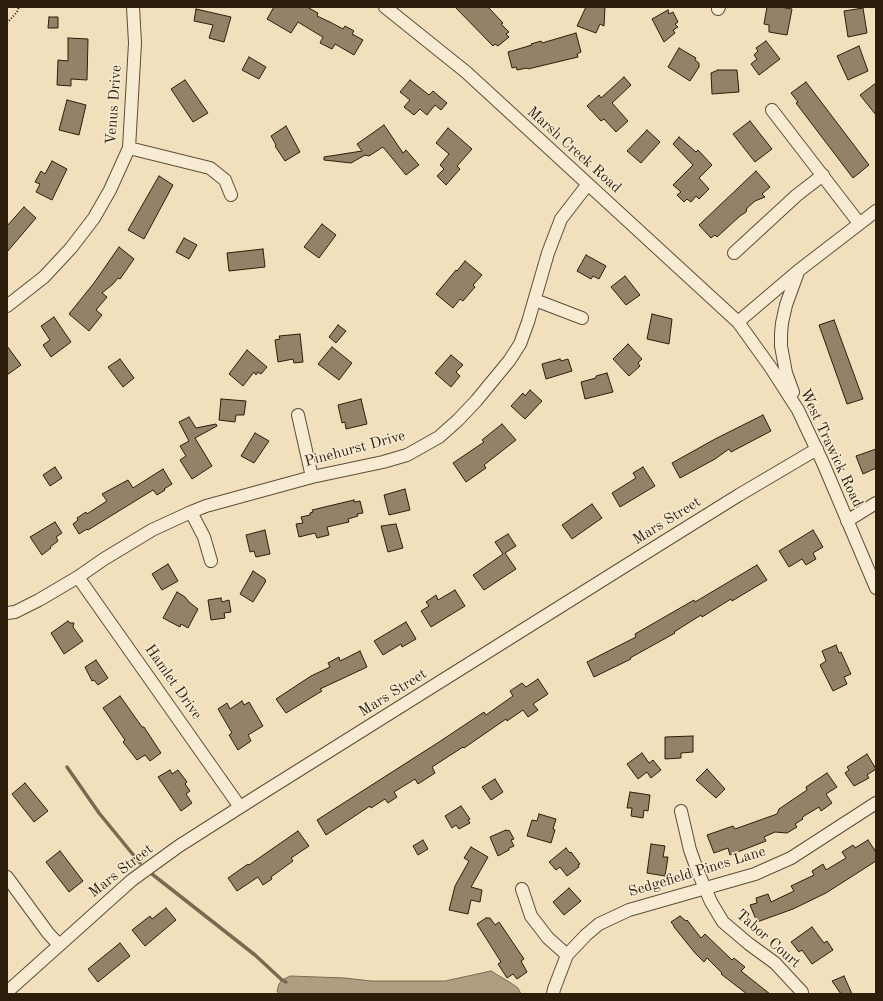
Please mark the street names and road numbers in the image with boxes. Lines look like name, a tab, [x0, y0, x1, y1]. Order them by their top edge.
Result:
street label: Venus Drive	[102, 65, 126, 145]
street label: Marsh Creek Road	[523, 103, 625, 197]
street label: West Trawick Road	[796, 386, 866, 510]
street label: Pinehurst Drive	[303, 427, 407, 471]
street label: Mars Street	[630, 493, 704, 549]
street label: Hamlet Drive	[141, 641, 205, 723]
street label: Mars Street	[356, 665, 430, 721]
street label: Mars Street	[85, 840, 157, 902]
street label: Sedgefield Pines Lane	[626, 843, 768, 901]
street label: Tabor Court	[732, 906, 804, 972]

